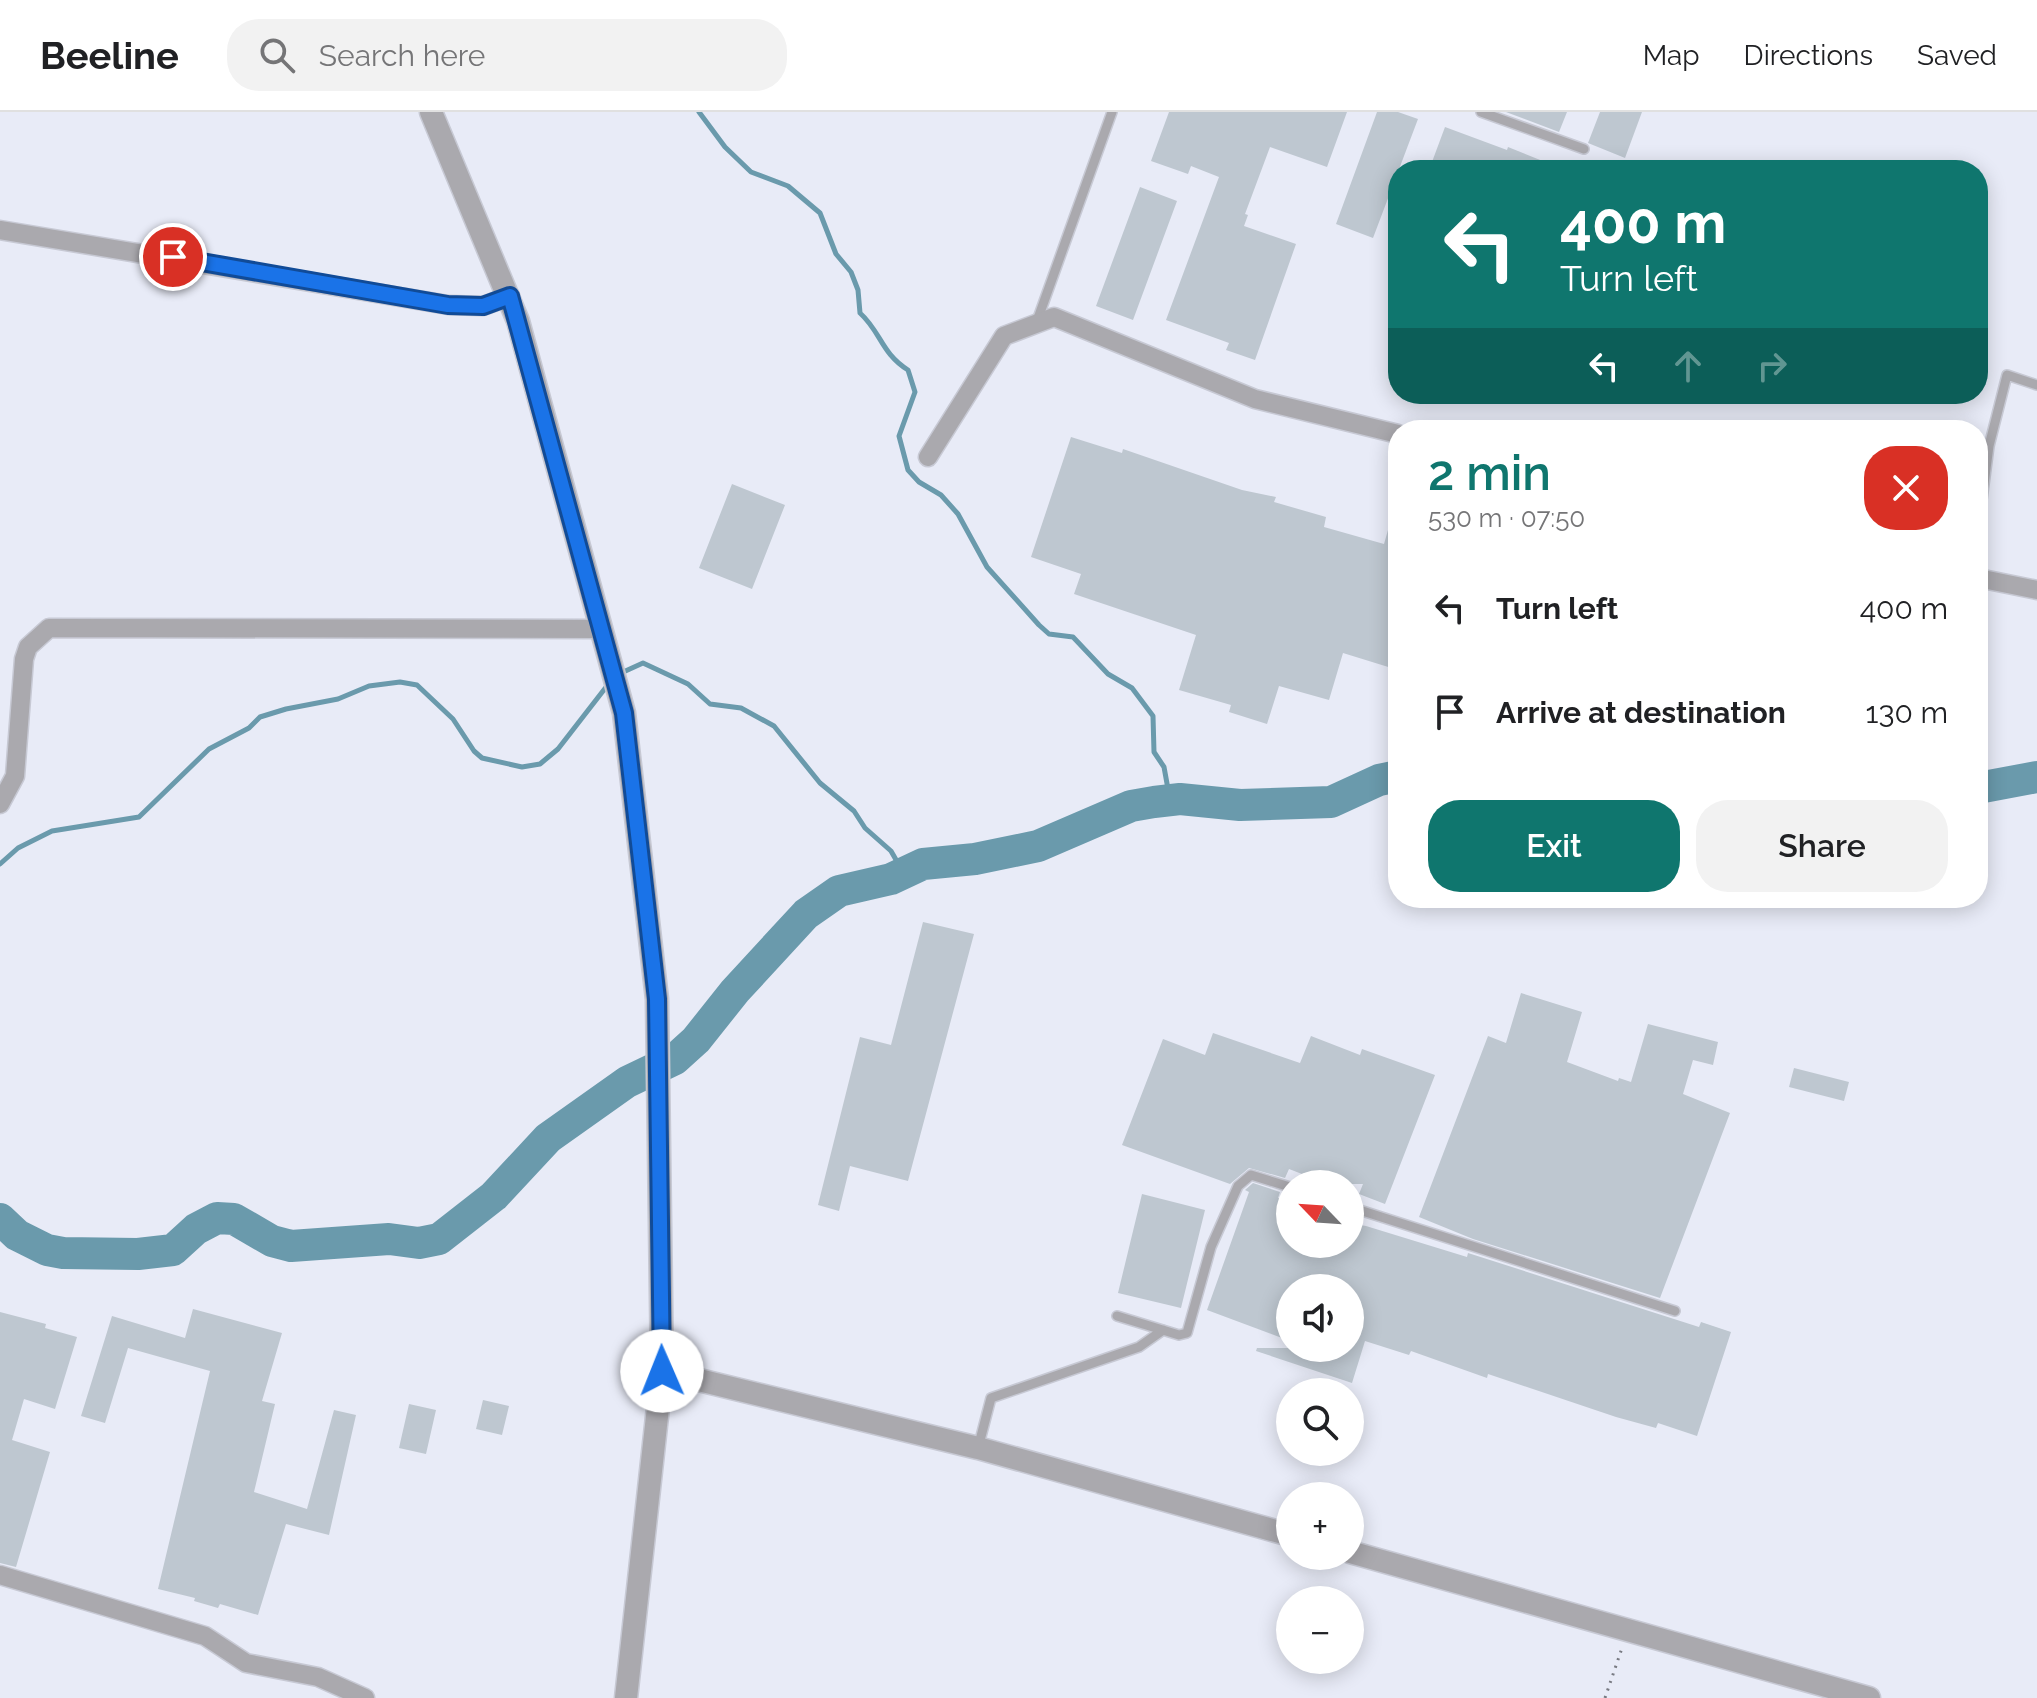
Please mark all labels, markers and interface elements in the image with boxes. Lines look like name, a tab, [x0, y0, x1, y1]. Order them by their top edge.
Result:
search box	[227, 19, 787, 91]
text: Beeline	[40, 33, 179, 78]
icon: search	[255, 33, 299, 77]
text: Search here	[319, 38, 485, 73]
text: Map	[1643, 39, 1700, 72]
text: Directions	[1744, 39, 1873, 72]
text: Saved	[1917, 39, 1997, 72]
text: 400 m	[1560, 190, 1726, 256]
icon: left	[1428, 192, 1532, 296]
pin	[139, 223, 207, 291]
icon: arrive	[151, 235, 195, 279]
text: Turn left	[1560, 257, 1698, 299]
icon: left	[1582, 344, 1626, 388]
icon: ahead	[1666, 344, 1710, 388]
icon: right	[1750, 344, 1794, 388]
text: 2 min	[1428, 445, 1551, 501]
button: close	[1864, 446, 1948, 530]
text: 530 m · 07:50	[1428, 503, 1585, 533]
icon: left	[1428, 586, 1472, 630]
text: Turn left	[1496, 591, 1618, 626]
text: 400 m	[1860, 591, 1948, 626]
icon: arrive	[1428, 690, 1472, 734]
text: Arrive at destination	[1496, 695, 1786, 730]
text: 130 m	[1866, 695, 1948, 730]
button: Exit	[1428, 800, 1680, 892]
button: Share	[1696, 800, 1948, 892]
north arrow	[1276, 1170, 1364, 1258]
map controls	[1276, 1170, 1364, 1674]
button: sound	[1276, 1274, 1364, 1362]
position arrow	[620, 1329, 704, 1413]
button: search	[1276, 1378, 1364, 1466]
button: +	[1276, 1482, 1364, 1570]
button: −	[1276, 1586, 1364, 1674]

